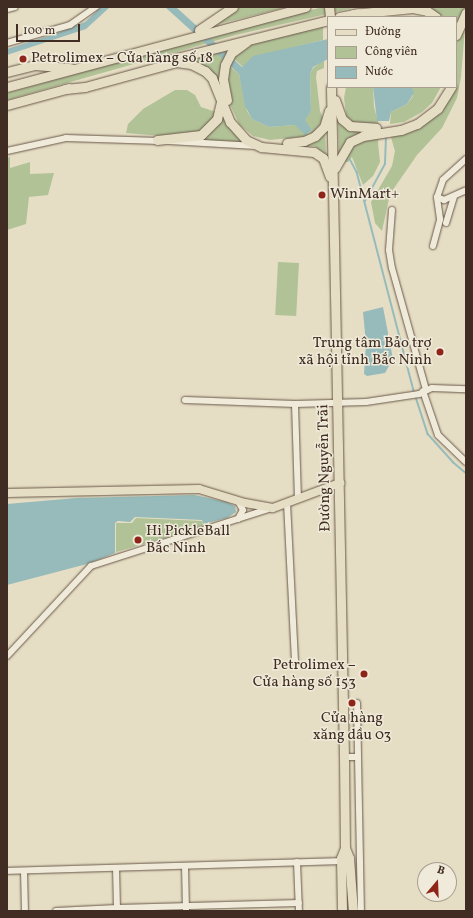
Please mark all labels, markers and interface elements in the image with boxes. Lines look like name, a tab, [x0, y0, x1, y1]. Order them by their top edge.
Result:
scale bar	[18, 16, 82, 42]
legend	[327, 16, 457, 88]
text: 100 m	[23, 23, 55, 39]
text: Đường	[365, 24, 401, 40]
text: Công viên	[365, 44, 417, 60]
place label: Petrolimex – Cửa hàng số 18	[31, 50, 213, 68]
marker: Petrolimex – Cửa hàng số 18	[18, 54, 28, 64]
text: Nước	[365, 64, 393, 80]
place label: WinMart+	[330, 186, 399, 204]
marker: WinMart+	[317, 190, 327, 200]
place label: Trung tâm Bảo trợ xã hội tỉnh Bắc Ninh	[299, 334, 432, 369]
marker: Trung tâm Bảo trợ xã hội tỉnh Bắc Ninh	[435, 347, 445, 357]
street label: Đường Nguyễn Trãi	[315, 404, 335, 532]
place label: Hi PickleBall Bắc Ninh	[146, 522, 230, 557]
marker: Hi PickleBall Bắc Ninh	[133, 535, 143, 545]
place label: Petrolimex – Cửa hàng số 153	[253, 656, 356, 691]
marker: Petrolimex – Cửa hàng số 153	[359, 669, 369, 679]
marker: Cửa hàng xăng dầu 03	[347, 698, 357, 708]
place label: Cửa hàng xăng dầu 03	[313, 709, 391, 744]
north arrow	[417, 862, 457, 902]
text: B	[435, 863, 447, 879]

